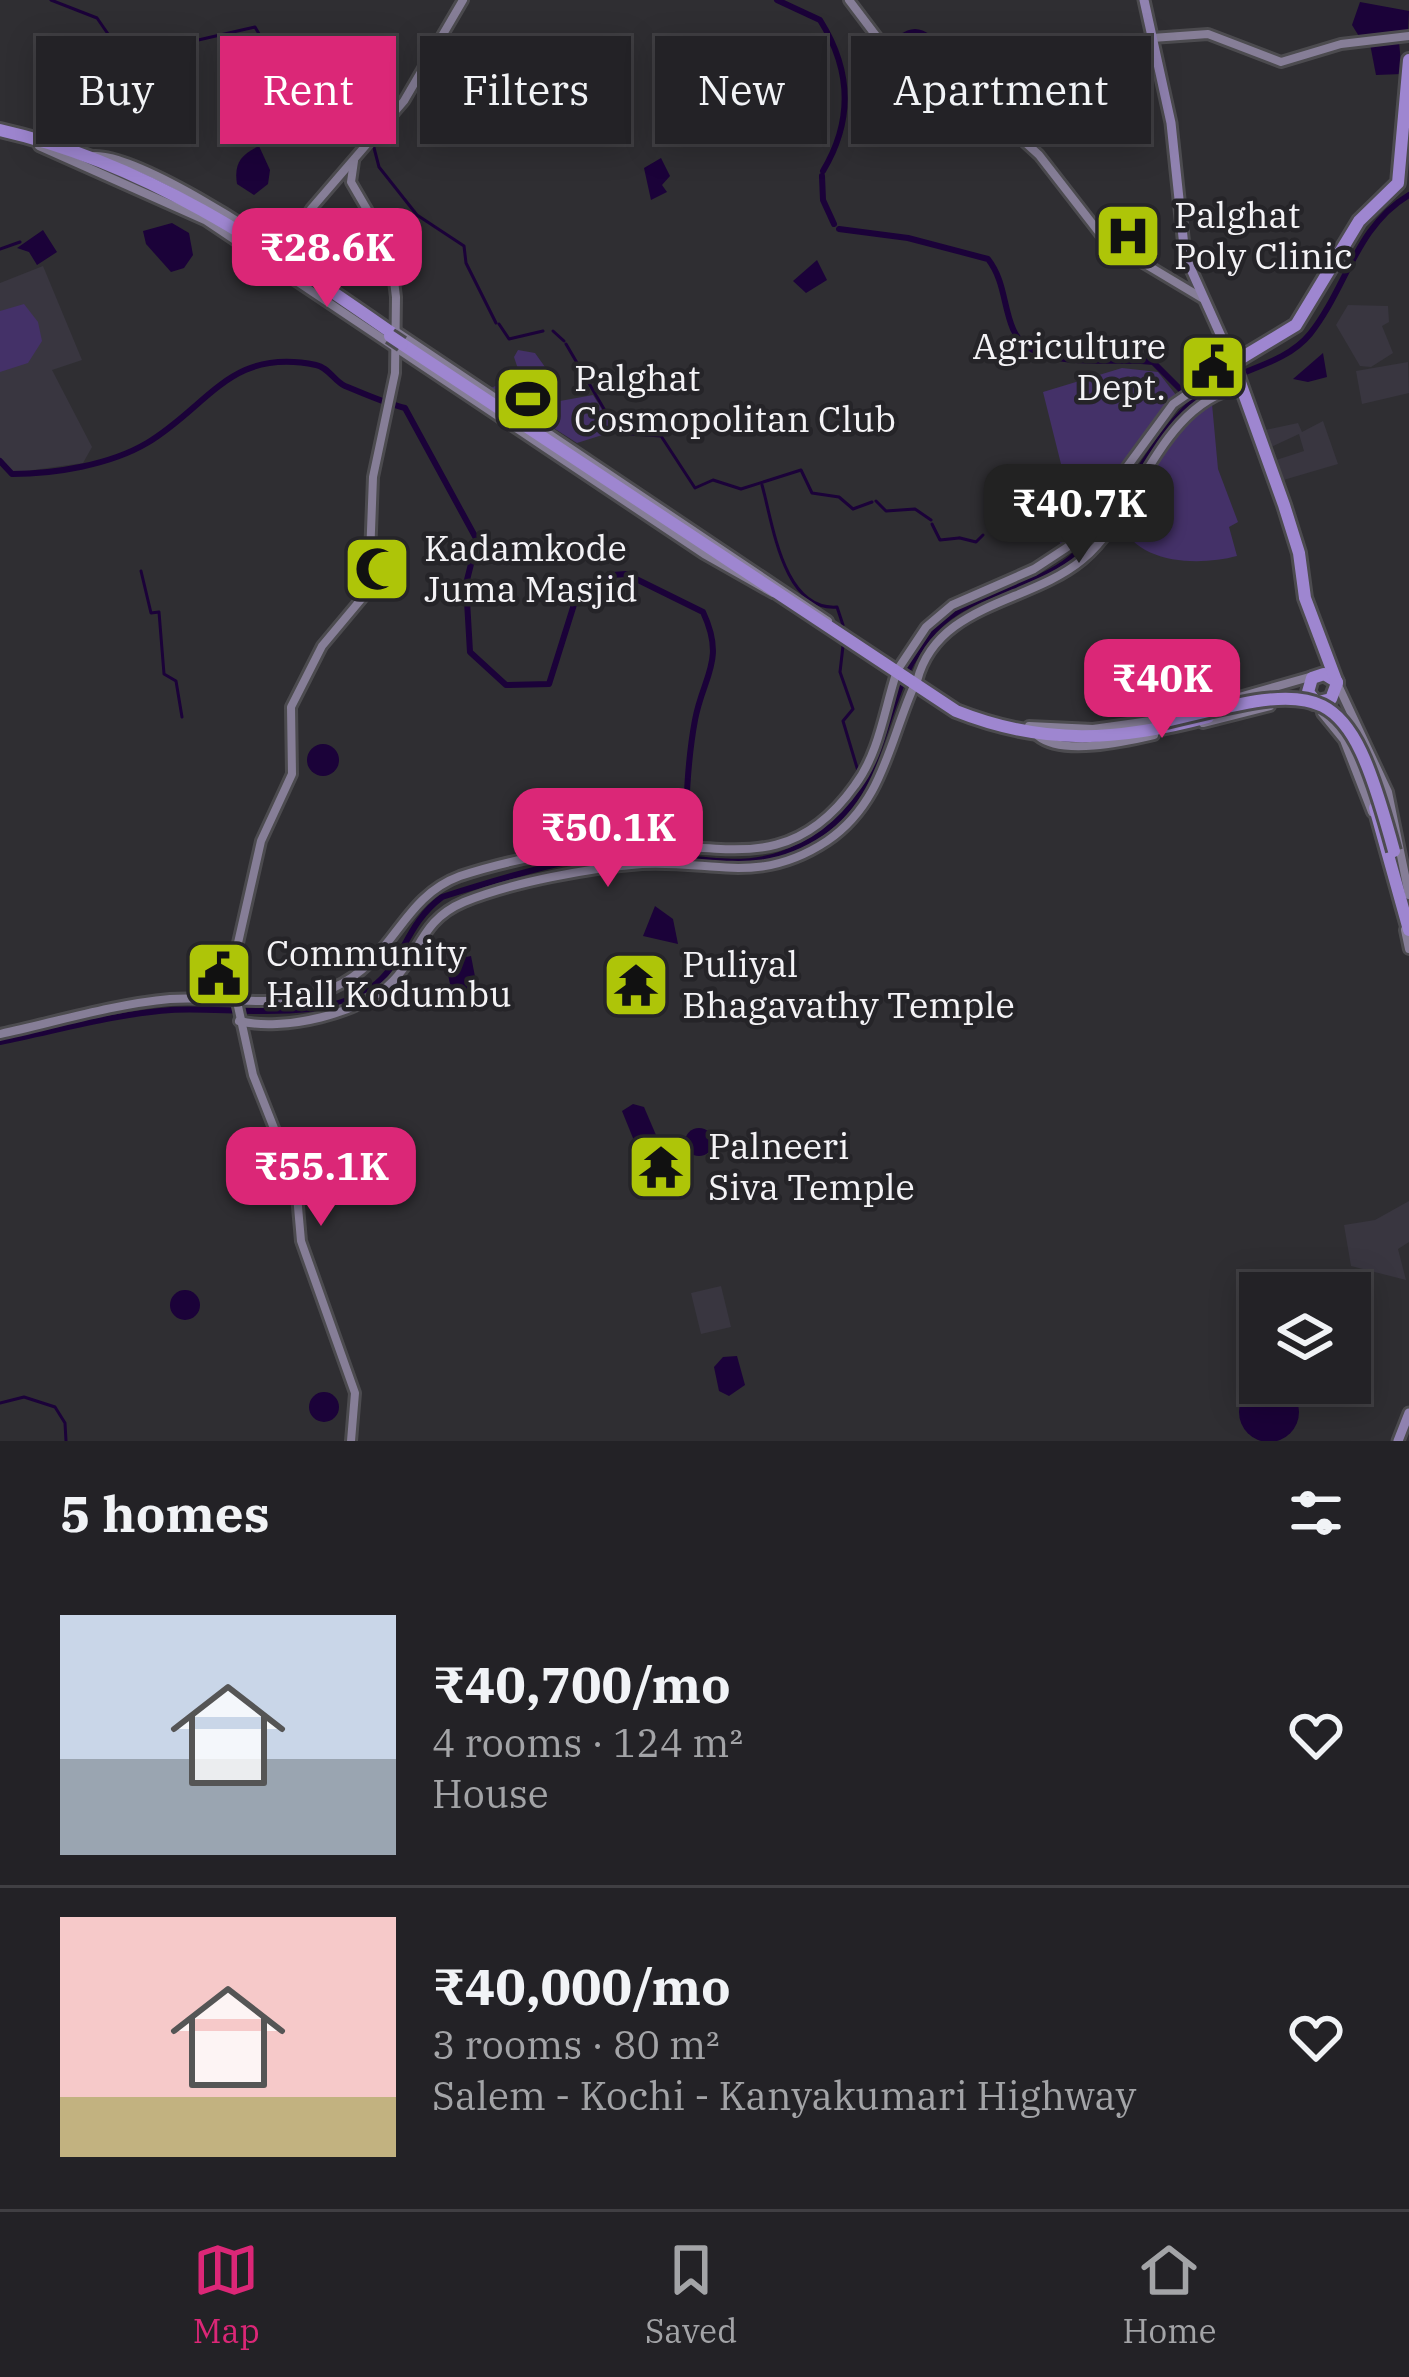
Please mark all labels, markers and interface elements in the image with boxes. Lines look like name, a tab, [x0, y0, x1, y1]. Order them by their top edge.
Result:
chip: Buy	[36, 36, 196, 144]
chip: Rent	[220, 36, 396, 144]
chip: Filters	[420, 36, 631, 144]
chip: New	[655, 36, 827, 144]
chip: Apartment	[851, 36, 1151, 144]
place label: Palghat Poly Clinic	[1174, 191, 1353, 279]
hospital icon: Palghat Poly Clinic	[1093, 201, 1163, 271]
pin: ₹28.6K	[229, 208, 425, 310]
text: ₹28.6K	[259, 221, 395, 272]
place label: Agriculture Dept.	[973, 322, 1166, 410]
public building icon: Agriculture Dept.	[1178, 332, 1248, 402]
place label: Palghat Cosmopolitan Club	[574, 354, 896, 442]
sports icon: Palghat Cosmopolitan Club	[493, 364, 563, 434]
pin: ₹40.7K	[981, 464, 1177, 566]
text: ₹40.7K	[1011, 477, 1147, 528]
place label: Kadamkode Juma Masjid	[424, 524, 638, 612]
mosque icon: Kadamkode Juma Masjid	[342, 534, 412, 604]
pin: ₹40K	[1091, 639, 1233, 741]
text: ₹40K	[1111, 652, 1213, 703]
pin: ₹50.1K	[510, 788, 706, 890]
text: ₹50.1K	[540, 801, 676, 852]
place label: Community Hall Kodumbu	[266, 929, 511, 1017]
public building icon: Community Hall Kodumbu	[184, 939, 254, 1009]
place label: Puliyal Bhagavathy Temple	[682, 940, 1015, 1028]
temple icon: Puliyal Bhagavathy Temple	[601, 950, 671, 1020]
place label: Palneeri Siva Temple	[708, 1122, 915, 1210]
pin: ₹55.1K	[223, 1127, 419, 1229]
temple icon: Palneeri Siva Temple	[626, 1132, 696, 1202]
text: ₹55.1K	[253, 1140, 389, 1191]
map controls	[1239, 1272, 1371, 1404]
button: layers	[1239, 1272, 1371, 1404]
text: 5 homes	[60, 1480, 270, 1546]
icon: filters	[1283, 1480, 1349, 1546]
text: ₹40,700/mo	[432, 1651, 731, 1717]
icon: home	[156, 1663, 300, 1807]
icon: heart	[1283, 1702, 1349, 1768]
text: 4 rooms · 124 m²	[432, 1717, 743, 1768]
text: House	[432, 1768, 549, 1819]
text: ₹40,000/mo	[432, 1953, 731, 2019]
icon: home	[156, 1965, 300, 2109]
icon: heart	[1283, 2004, 1349, 2070]
text: 3 rooms · 80 m²	[432, 2019, 720, 2070]
text: Salem - Kochi - Kanyakumari Highway	[432, 2070, 1136, 2121]
tab: Map	[193, 2237, 260, 2352]
tab: Saved	[645, 2237, 737, 2352]
tab: Home	[1123, 2237, 1216, 2352]

